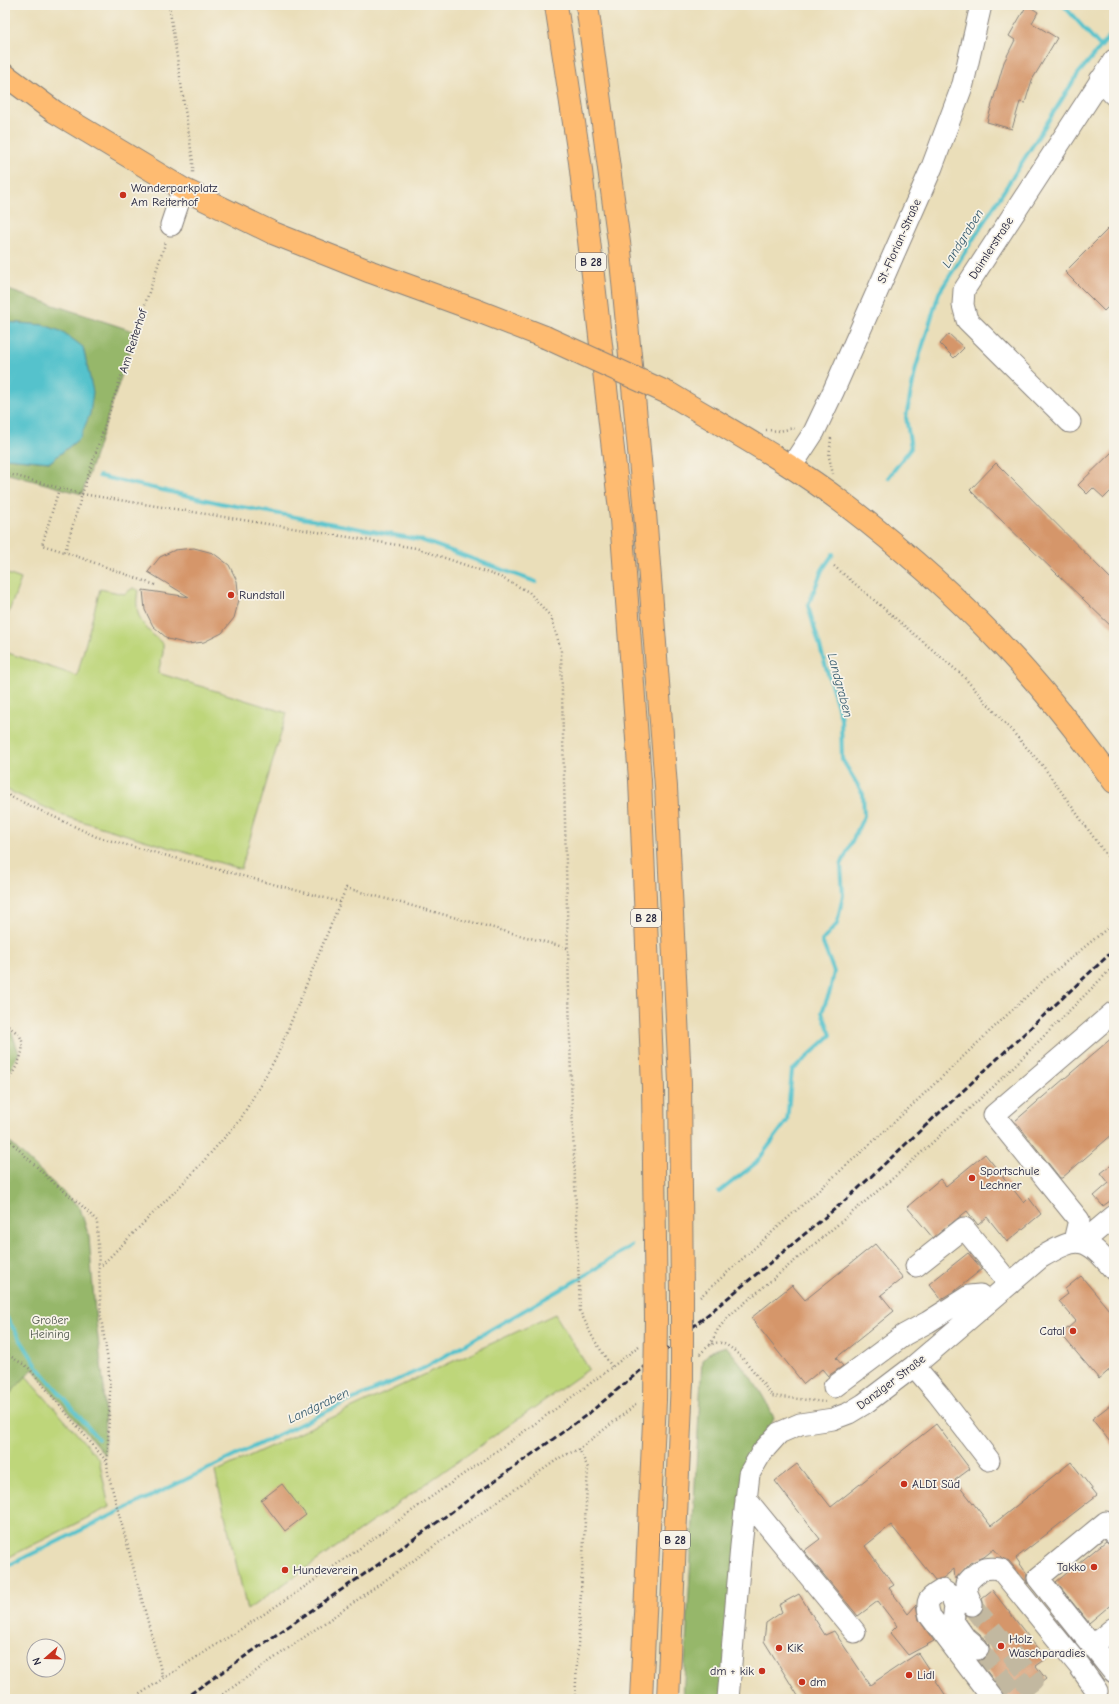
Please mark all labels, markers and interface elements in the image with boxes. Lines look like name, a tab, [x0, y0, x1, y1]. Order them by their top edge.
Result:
place label: Wanderparkplatz Am Reiterhof	[131, 181, 218, 209]
marker: Wanderparkplatz Am Reiterhof	[118, 190, 128, 200]
street label: St.-Florian-Straße	[874, 197, 924, 285]
water label: Landgraben	[939, 206, 986, 270]
street label: Daimlerstraße	[966, 214, 1016, 282]
road number: B 28	[576, 253, 606, 271]
street label: Am Reiterhof	[116, 307, 150, 375]
place label: Rundstall	[239, 588, 285, 602]
marker: Rundstall	[226, 590, 236, 600]
water label: Landgraben	[825, 651, 856, 719]
road number: B 28	[631, 909, 661, 927]
place label: Sportschule Lechner	[980, 1164, 1040, 1192]
marker: Sportschule Lechner	[967, 1173, 977, 1183]
park label: Großer Heining	[30, 1313, 70, 1341]
place label: Catal	[1040, 1324, 1065, 1338]
marker: Catal	[1068, 1326, 1078, 1336]
street label: Danziger Straße	[854, 1352, 928, 1412]
water label: Landgraben	[285, 1385, 351, 1426]
place label: ALDI Süd	[912, 1477, 960, 1491]
marker: ALDI Süd	[899, 1479, 909, 1489]
road number: B 28	[660, 1531, 690, 1549]
place label: Takko	[1057, 1560, 1086, 1574]
marker: Takko	[1089, 1562, 1099, 1572]
place label: Hundeverein	[293, 1563, 358, 1577]
marker: Hundeverein	[280, 1565, 290, 1575]
place label: Holz Waschparadies	[1009, 1632, 1085, 1660]
north arrow	[26, 1638, 66, 1678]
place label: KiK	[787, 1641, 803, 1655]
marker: Holz Waschparadies	[996, 1641, 1006, 1651]
marker: KiK	[774, 1643, 784, 1653]
text: N	[30, 1656, 44, 1667]
place label: dm + kik	[710, 1664, 754, 1678]
marker: dm + kik	[757, 1666, 767, 1676]
place label: Lidl	[917, 1668, 935, 1682]
marker: Lidl	[904, 1670, 914, 1680]
place label: dm	[810, 1675, 826, 1689]
marker: dm	[797, 1677, 807, 1687]

